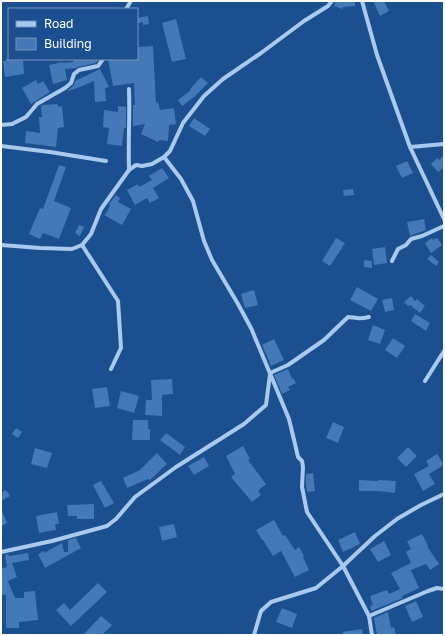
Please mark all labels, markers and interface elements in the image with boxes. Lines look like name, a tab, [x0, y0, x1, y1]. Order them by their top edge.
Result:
legend	[8, 8, 138, 60]
text: Road	[44, 16, 73, 31]
text: Building	[44, 36, 92, 51]

